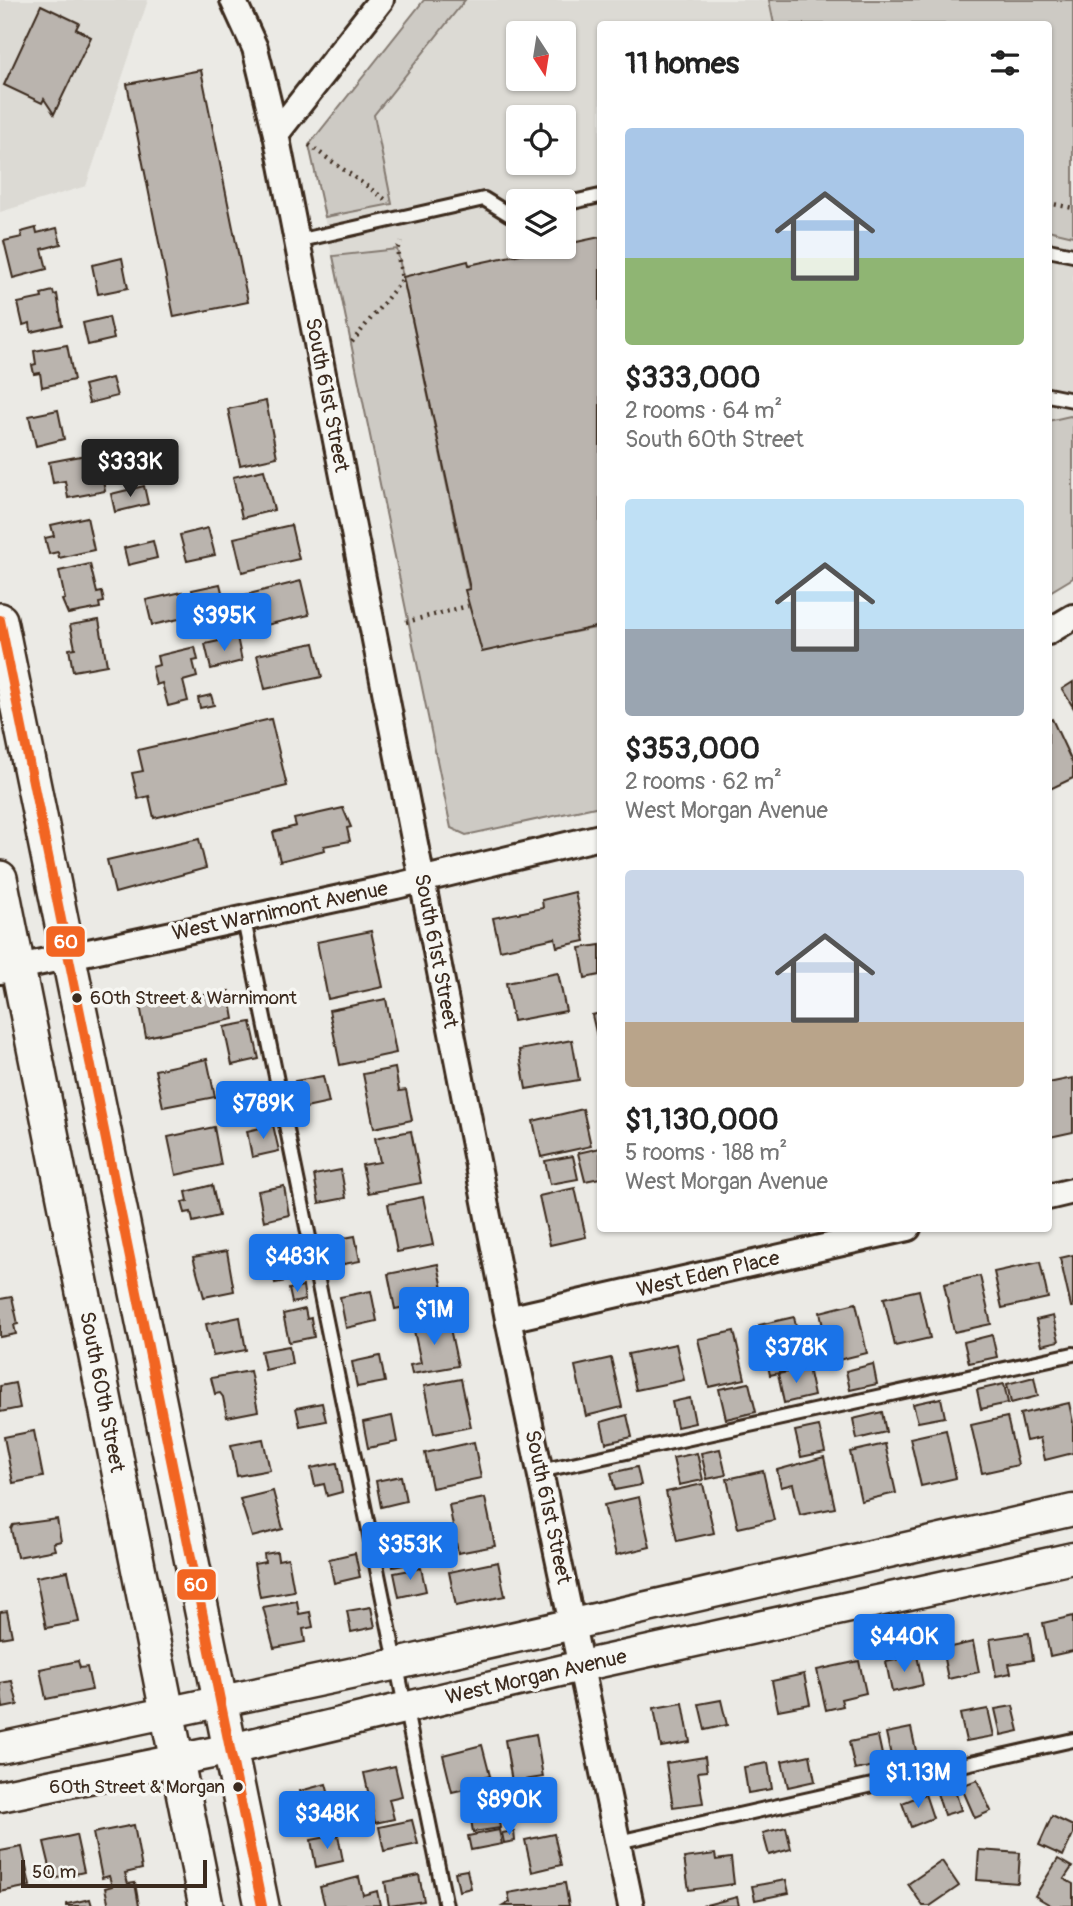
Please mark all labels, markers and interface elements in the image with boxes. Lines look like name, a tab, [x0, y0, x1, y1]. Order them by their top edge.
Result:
north arrow	[506, 21, 576, 91]
map controls	[506, 21, 576, 259]
icon: filters	[986, 44, 1024, 82]
text: 11 homes	[625, 45, 739, 82]
button: locate	[506, 105, 576, 175]
icon: home	[762, 173, 888, 299]
button: layers	[506, 189, 576, 259]
street label: South 61st Street	[299, 315, 355, 475]
text: $333,000	[625, 359, 761, 396]
text: 2 rooms · 64 m²	[625, 396, 782, 425]
text: South 60th Street	[625, 425, 804, 454]
pin: $333K	[81, 440, 179, 499]
text: $333K	[98, 447, 162, 476]
icon: home	[762, 544, 888, 670]
pin: $395K	[175, 594, 273, 653]
text: $395K	[192, 601, 256, 630]
text: $353,000	[625, 730, 760, 767]
text: 2 rooms · 62 m²	[625, 767, 782, 796]
text: West Morgan Avenue	[625, 796, 828, 825]
street label: South 61st Street	[408, 871, 464, 1031]
street label: West Warnimont Avenue	[170, 875, 391, 947]
icon: home	[762, 915, 888, 1041]
line badge: 60	[45, 925, 86, 958]
text: 60	[54, 930, 78, 954]
place label: 60th Street & Warnimont	[90, 986, 297, 1010]
marker: 60th Street & Warnimont	[70, 991, 84, 1005]
pin: $789K	[214, 1082, 312, 1141]
text: $789K	[232, 1089, 294, 1118]
text: $1,130,000	[625, 1101, 779, 1138]
text: 5 rooms · 188 m²	[625, 1138, 787, 1167]
text: West Morgan Avenue	[625, 1167, 828, 1196]
pin: $483K	[248, 1234, 346, 1294]
text: $483K	[265, 1242, 329, 1271]
street label: West Eden Place	[634, 1244, 783, 1304]
pin: $1M	[400, 1288, 468, 1347]
text: $1M	[415, 1295, 453, 1324]
street label: South 60th Street	[73, 1309, 131, 1475]
pin: $378K	[747, 1326, 845, 1385]
text: $378K	[765, 1333, 827, 1362]
street label: South 61st Street	[518, 1428, 578, 1587]
pin: $353K	[361, 1522, 459, 1582]
text: $353K	[378, 1530, 442, 1559]
line badge: 60	[176, 1568, 217, 1601]
text: 60	[184, 1573, 208, 1597]
pin: $440K	[855, 1614, 953, 1674]
text: $440K	[870, 1622, 938, 1651]
street label: West Morgan Avenue	[443, 1643, 630, 1711]
pin: $1.13M	[861, 1750, 975, 1810]
text: $1.13M	[886, 1758, 950, 1787]
place label: 60th Street & Morgan	[49, 1775, 225, 1799]
pin: $890K	[460, 1778, 558, 1837]
marker: 60th Street & Morgan	[231, 1780, 245, 1794]
text: $890K	[476, 1785, 542, 1814]
pin: $348K	[278, 1792, 376, 1851]
text: $348K	[295, 1799, 359, 1828]
scale bar	[21, 1857, 206, 1889]
text: 50 m	[32, 1860, 76, 1884]

